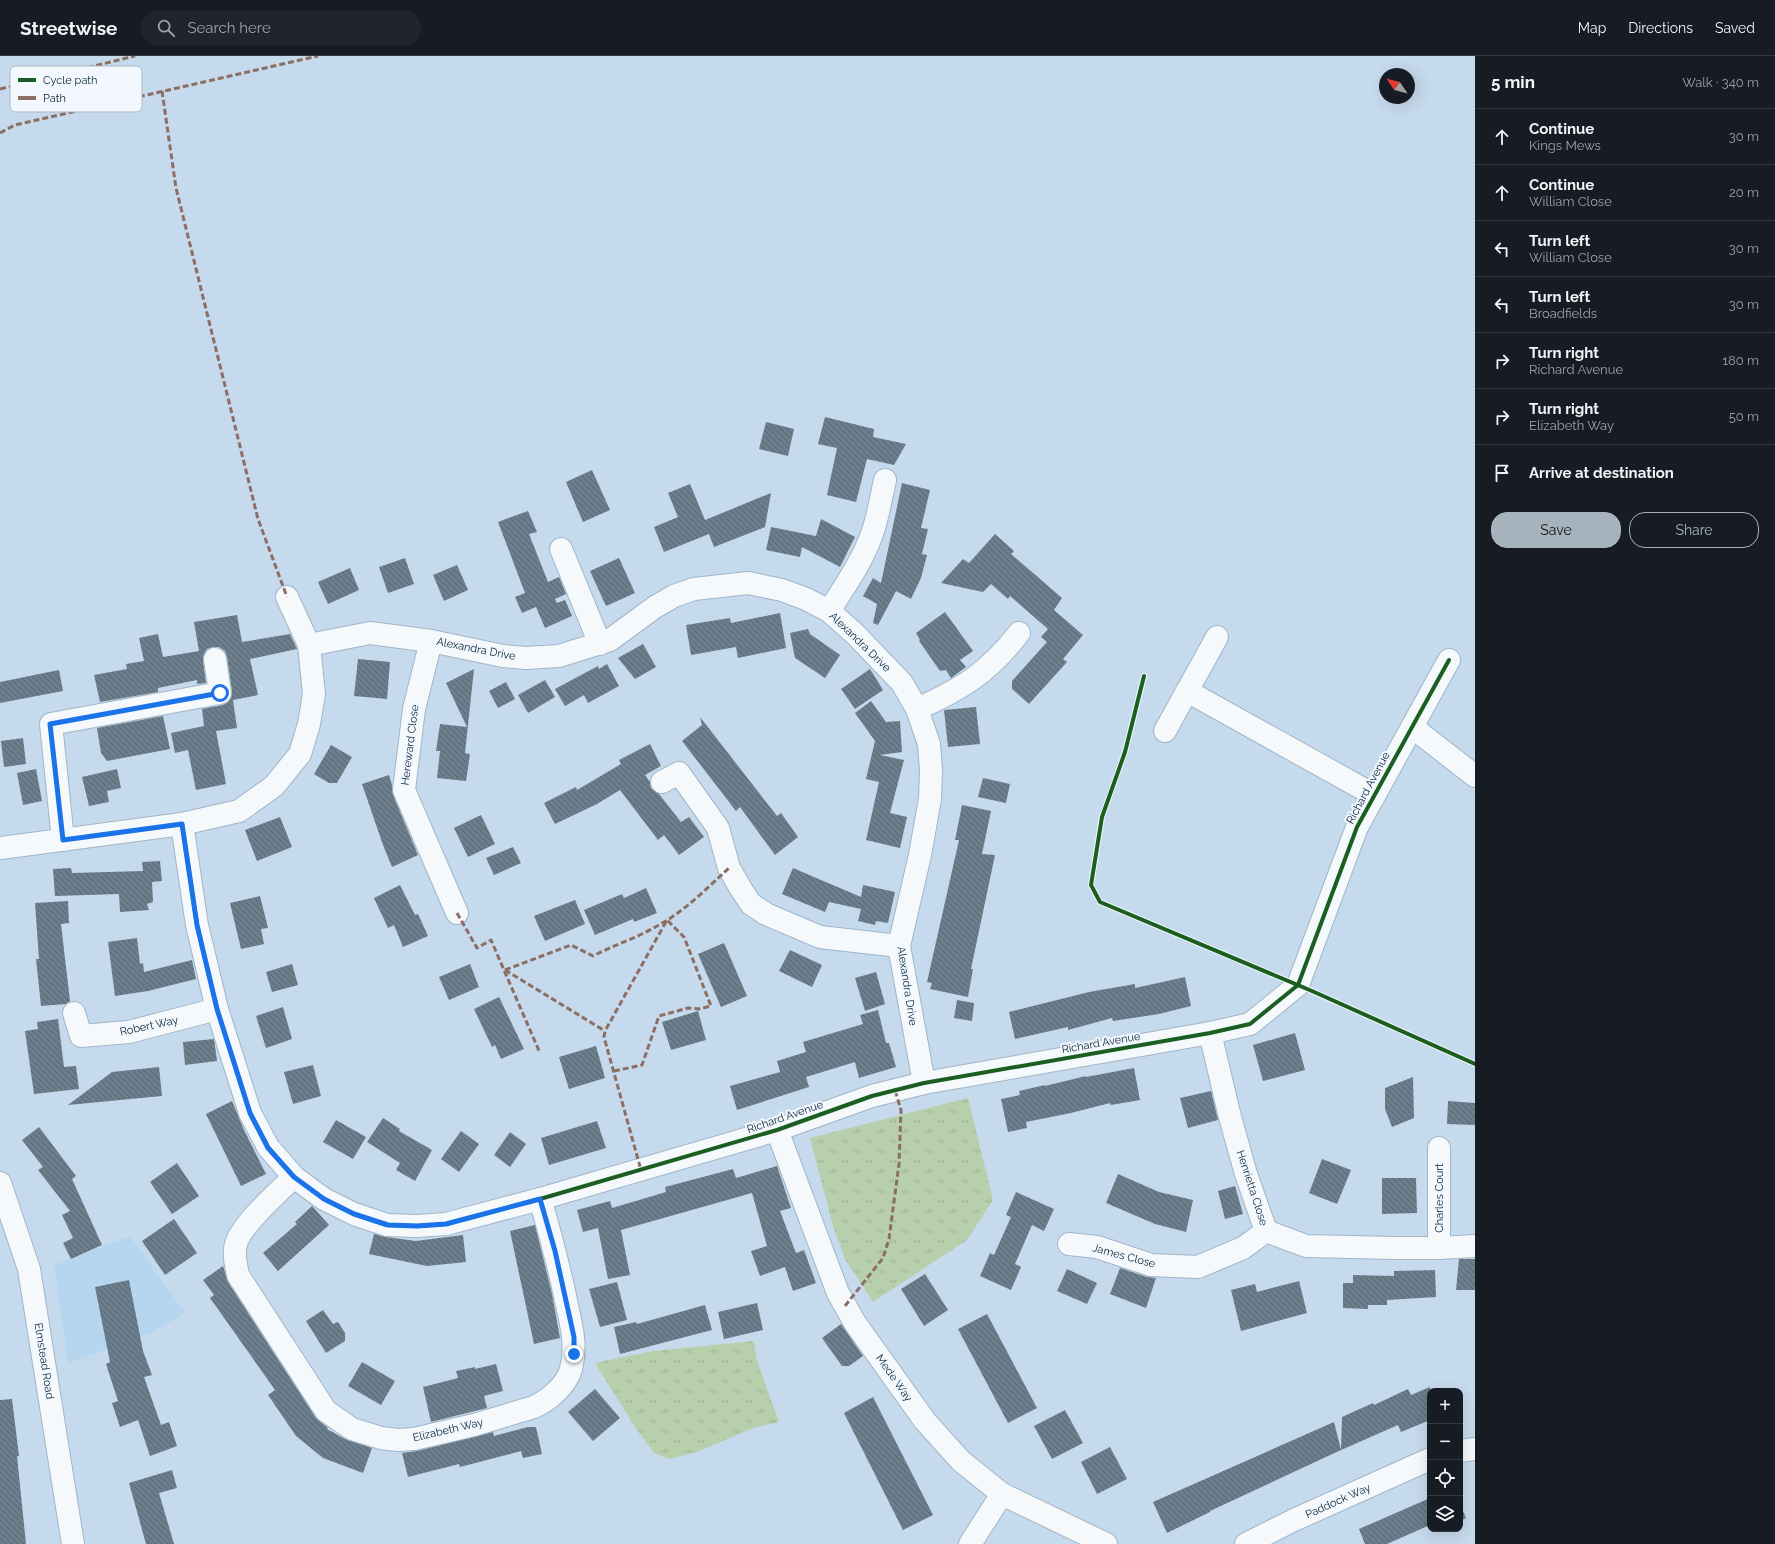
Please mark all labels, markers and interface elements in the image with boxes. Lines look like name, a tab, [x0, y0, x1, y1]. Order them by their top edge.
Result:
search box	[141, 10, 421, 46]
text: Streetwise	[20, 17, 117, 39]
icon: search	[155, 17, 177, 39]
text: Search here	[187, 19, 271, 37]
text: Map	[1578, 20, 1606, 36]
text: Directions	[1628, 20, 1693, 36]
text: Saved	[1715, 20, 1755, 36]
legend	[10, 66, 142, 112]
north arrow	[1379, 68, 1415, 104]
text: 5 min	[1491, 72, 1535, 92]
text: Cycle path	[43, 74, 97, 87]
text: Walk · 340 m	[1682, 75, 1759, 90]
text: Path	[43, 92, 66, 105]
text: Continue	[1529, 120, 1594, 138]
icon: ahead	[1491, 126, 1513, 148]
text: 30 m	[1729, 129, 1759, 144]
text: Kings Mews	[1529, 138, 1601, 153]
text: Continue	[1529, 176, 1594, 194]
icon: ahead	[1491, 182, 1513, 204]
text: 20 m	[1729, 185, 1759, 200]
text: William Close	[1529, 194, 1612, 209]
text: Turn left	[1529, 232, 1590, 250]
icon: left	[1491, 238, 1513, 260]
text: 30 m	[1729, 241, 1759, 256]
text: William Close	[1529, 250, 1612, 265]
text: Turn left	[1529, 288, 1590, 306]
icon: left	[1491, 294, 1513, 316]
text: 30 m	[1729, 297, 1759, 312]
text: Broadfields	[1529, 306, 1597, 321]
text: Turn right	[1529, 344, 1599, 362]
icon: right	[1491, 350, 1513, 372]
text: 180 m	[1723, 353, 1759, 368]
text: Richard Avenue	[1529, 362, 1623, 377]
text: Turn right	[1529, 400, 1599, 418]
icon: right	[1491, 406, 1513, 428]
text: 50 m	[1729, 409, 1759, 424]
text: Elizabeth Way	[1529, 418, 1614, 433]
icon: arrive	[1491, 462, 1513, 484]
text: Arrive at destination	[1529, 464, 1674, 482]
button: Save	[1491, 512, 1621, 548]
button: Share	[1629, 512, 1759, 548]
street label: Alexandra Drive	[827, 609, 894, 675]
street label: Alexandra Drive	[435, 635, 517, 663]
route start	[211, 684, 229, 702]
street label: Hereward Close	[399, 703, 421, 786]
street label: Richard Avenue	[1344, 749, 1393, 826]
street label: Alexandra Drive	[894, 945, 920, 1027]
street label: Robert Way	[119, 1013, 179, 1039]
street label: Richard Avenue	[1061, 1030, 1142, 1056]
street label: Richard Avenue	[745, 1098, 825, 1136]
street label: Henrietta Close	[1234, 1149, 1270, 1228]
street label: Charles Court	[1433, 1163, 1446, 1233]
street label: James Close	[1091, 1241, 1157, 1271]
street label: Elmstead Road	[32, 1322, 56, 1400]
route end	[565, 1345, 583, 1363]
street label: Mede Way	[873, 1352, 915, 1404]
map controls	[1427, 1388, 1463, 1532]
button: +	[1427, 1388, 1463, 1424]
street label: Elizabeth Way	[411, 1416, 485, 1444]
button: −	[1427, 1424, 1463, 1460]
button: locate	[1427, 1460, 1463, 1496]
street label: Paddock Way	[1303, 1481, 1373, 1521]
button: layers	[1427, 1496, 1463, 1532]

